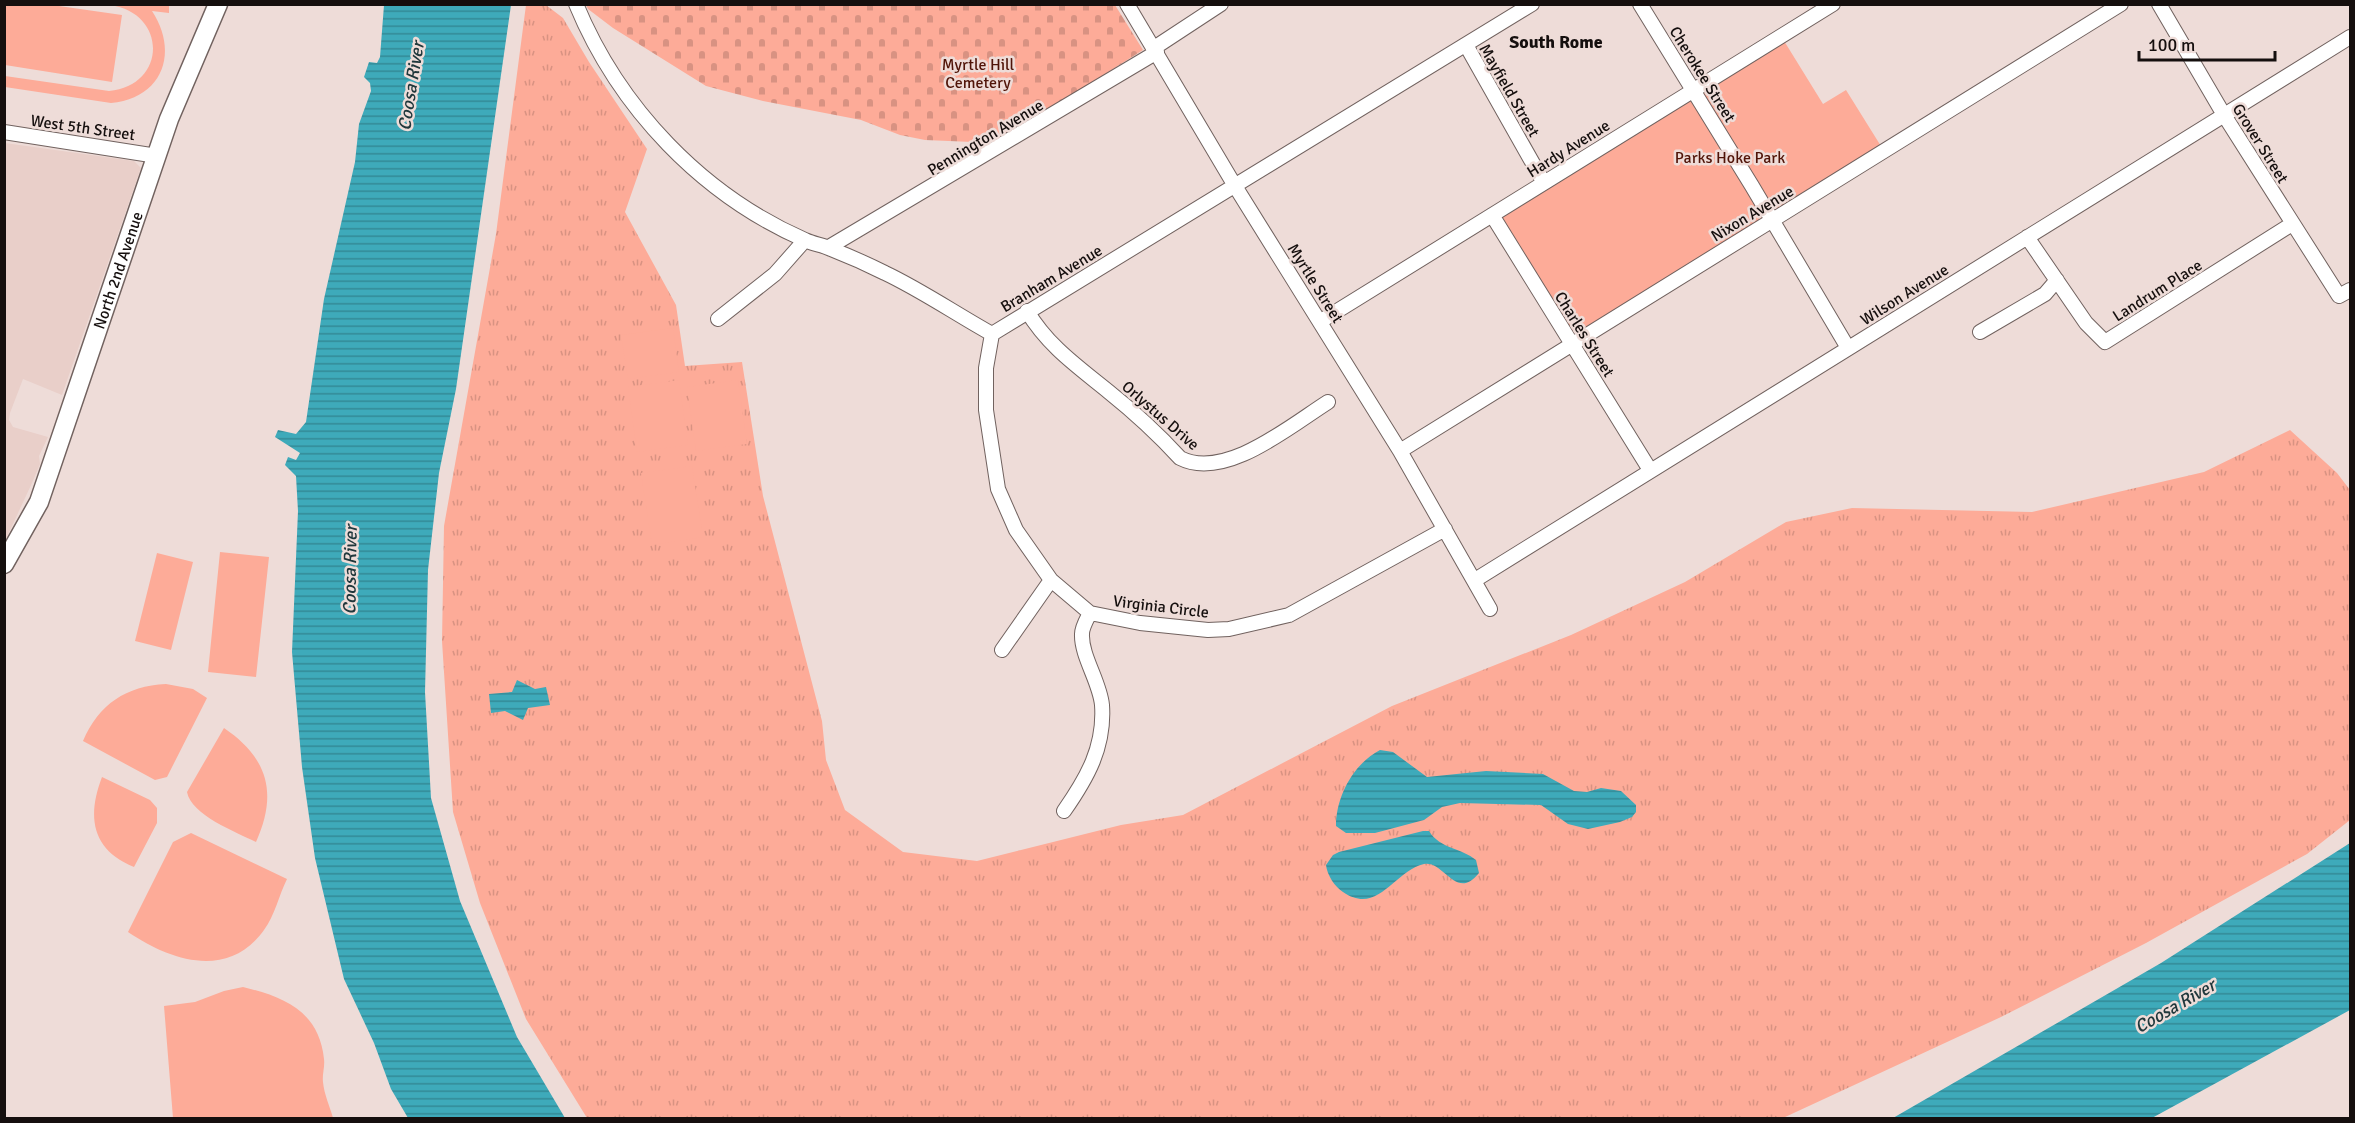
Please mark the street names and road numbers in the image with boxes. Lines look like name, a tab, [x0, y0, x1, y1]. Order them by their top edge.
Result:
street label: Cherokee Street	[1665, 23, 1740, 126]
street label: Mayfield Street	[1474, 40, 1544, 141]
street label: Pennington Avenue	[924, 95, 1047, 180]
street label: Grover Street	[2228, 100, 2293, 187]
street label: West 5th Street	[29, 111, 137, 145]
street label: Hardy Avenue	[1523, 115, 1614, 182]
street label: Nixon Avenue	[1708, 181, 1797, 246]
street label: North 2nd Avenue	[89, 209, 148, 332]
street label: Myrtle Street	[1283, 240, 1348, 327]
street label: Branham Avenue	[997, 241, 1106, 317]
street label: Landrum Place	[2109, 255, 2206, 326]
street label: Wilson Avenue	[1857, 260, 1952, 330]
street label: Charles Street	[1550, 288, 1619, 381]
street label: Orlystus Drive	[1118, 377, 1203, 455]
street label: Virginia Circle	[1112, 591, 1210, 623]

